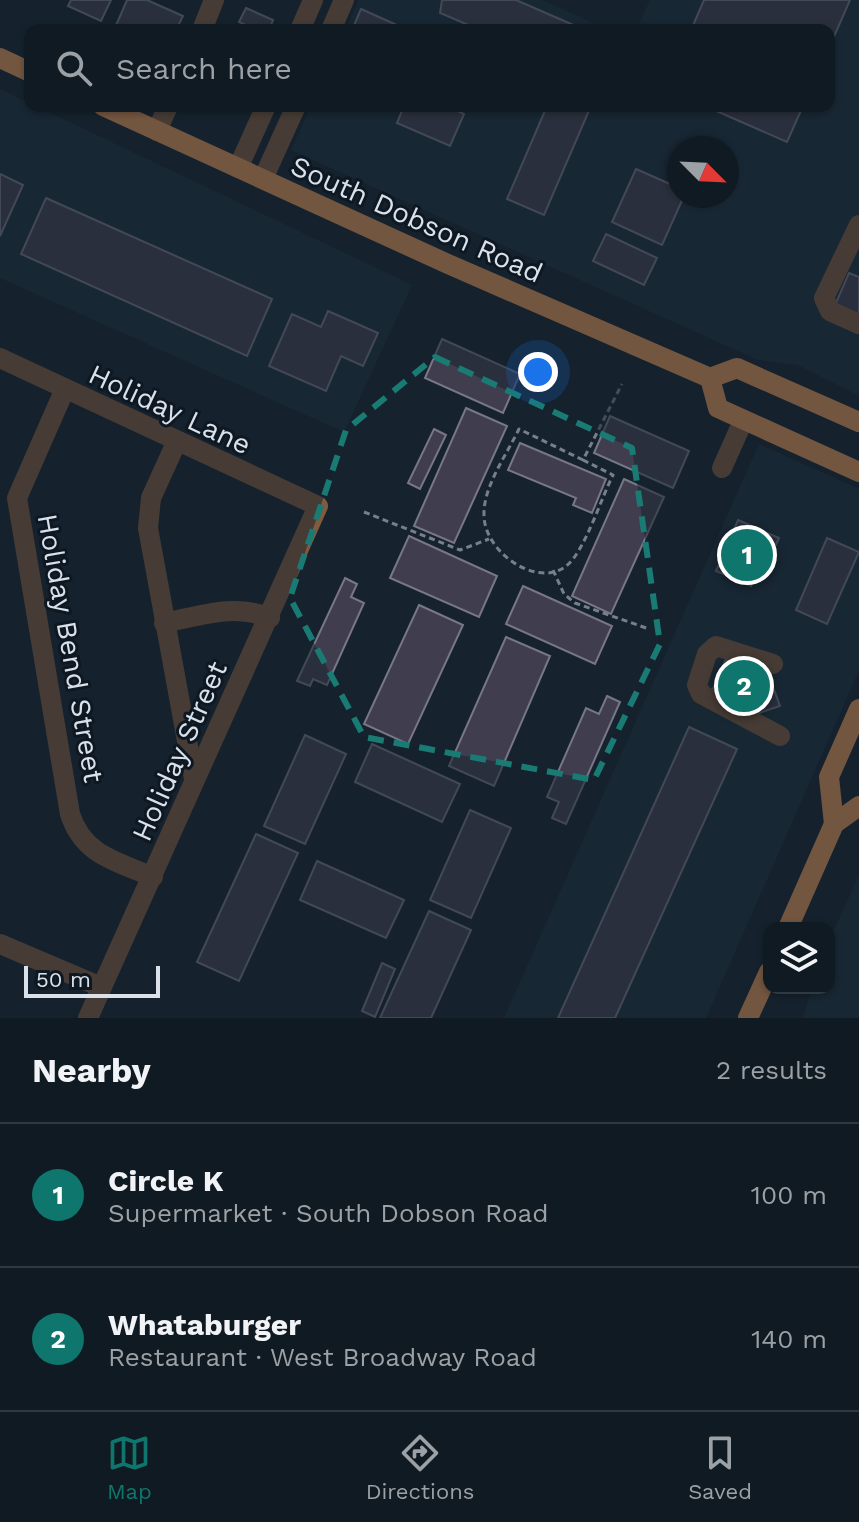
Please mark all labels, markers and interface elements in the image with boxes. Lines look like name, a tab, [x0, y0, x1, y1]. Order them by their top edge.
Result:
search box	[24, 24, 835, 112]
icon: search	[52, 46, 96, 90]
text: Search here	[116, 51, 292, 86]
north arrow	[667, 136, 739, 208]
street label: South Dobson Road	[286, 149, 548, 290]
your location	[518, 352, 558, 392]
street label: Holiday Lane	[83, 357, 256, 461]
street label: Holiday Bend Street	[31, 511, 110, 785]
pin: 1	[721, 525, 773, 585]
street label: Holiday Street	[125, 656, 234, 846]
pin: 2	[718, 656, 770, 716]
map controls	[763, 922, 835, 994]
button: layers	[763, 922, 835, 994]
scale bar	[24, 962, 160, 998]
text: 50 m	[36, 967, 91, 992]
text: Nearby	[32, 1050, 151, 1090]
text: 2 results	[716, 1055, 827, 1085]
text: Circle K	[108, 1163, 223, 1198]
text: 1	[52, 1180, 64, 1210]
text: 100 m	[751, 1180, 827, 1210]
text: Supermarket · South Dobson Road	[108, 1198, 549, 1228]
text: Whataburger	[108, 1307, 301, 1342]
text: 2	[50, 1324, 66, 1354]
text: 140 m	[751, 1324, 827, 1354]
text: Restaurant · West Broadway Road	[108, 1342, 537, 1372]
tab: Map	[107, 1431, 152, 1504]
tab: Directions	[366, 1431, 474, 1504]
tab: Saved	[688, 1431, 752, 1504]

